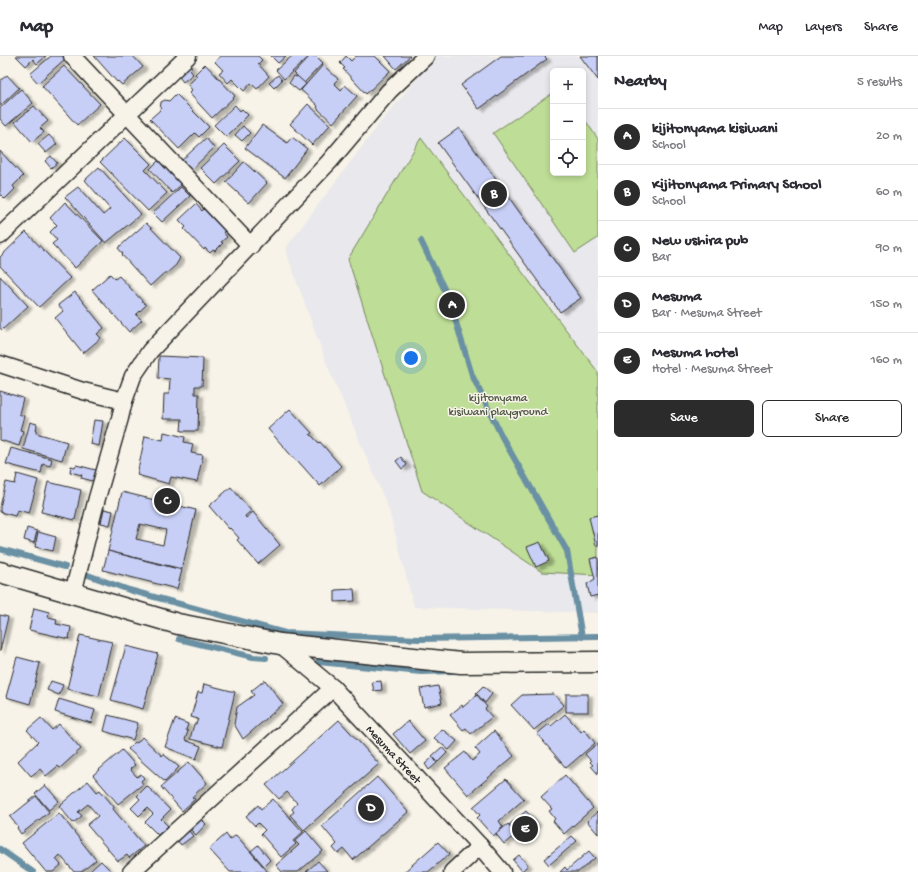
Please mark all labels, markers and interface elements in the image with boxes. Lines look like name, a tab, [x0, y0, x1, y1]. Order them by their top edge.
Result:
text: Map	[20, 16, 53, 39]
text: Map	[759, 19, 783, 36]
text: Layers	[805, 19, 842, 36]
text: Share	[864, 19, 898, 36]
map controls	[550, 68, 586, 176]
button: +	[550, 68, 586, 104]
text: Nearby	[614, 72, 667, 92]
text: 5 results	[857, 75, 902, 90]
button: −	[550, 104, 586, 140]
text: kijitonyama kisiwani	[652, 120, 778, 138]
text: A	[623, 129, 631, 144]
text: 20 m	[876, 129, 902, 144]
text: School	[652, 138, 686, 153]
button: locate	[550, 140, 586, 176]
text: Kijitonyama Primary School	[652, 176, 821, 194]
pin: B	[481, 179, 507, 209]
text: B	[624, 185, 630, 200]
text: 60 m	[876, 185, 902, 200]
text: School	[652, 194, 686, 209]
text: New ushira pub	[652, 232, 748, 250]
text: C	[623, 241, 631, 256]
text: 90 m	[876, 241, 902, 256]
text: Bar	[652, 250, 670, 265]
text: Mesuma	[652, 288, 702, 306]
pin: A	[439, 290, 465, 320]
text: D	[623, 297, 631, 312]
text: 150 m	[870, 297, 902, 312]
text: Bar · Mesuma Street	[652, 306, 762, 321]
text: Mesuma hotel	[652, 344, 738, 362]
your location	[401, 348, 421, 368]
text: E	[623, 353, 631, 368]
text: 160 m	[870, 353, 902, 368]
text: Hotel · Mesuma Street	[652, 362, 772, 377]
park label: kijitonyama kisiwani playground	[449, 392, 548, 420]
button: Save	[614, 400, 754, 437]
button: Share	[762, 400, 902, 437]
pin: C	[154, 486, 180, 516]
street label: Mesuma Street	[362, 723, 424, 788]
pin: D	[358, 793, 384, 823]
pin: E	[512, 814, 538, 844]

